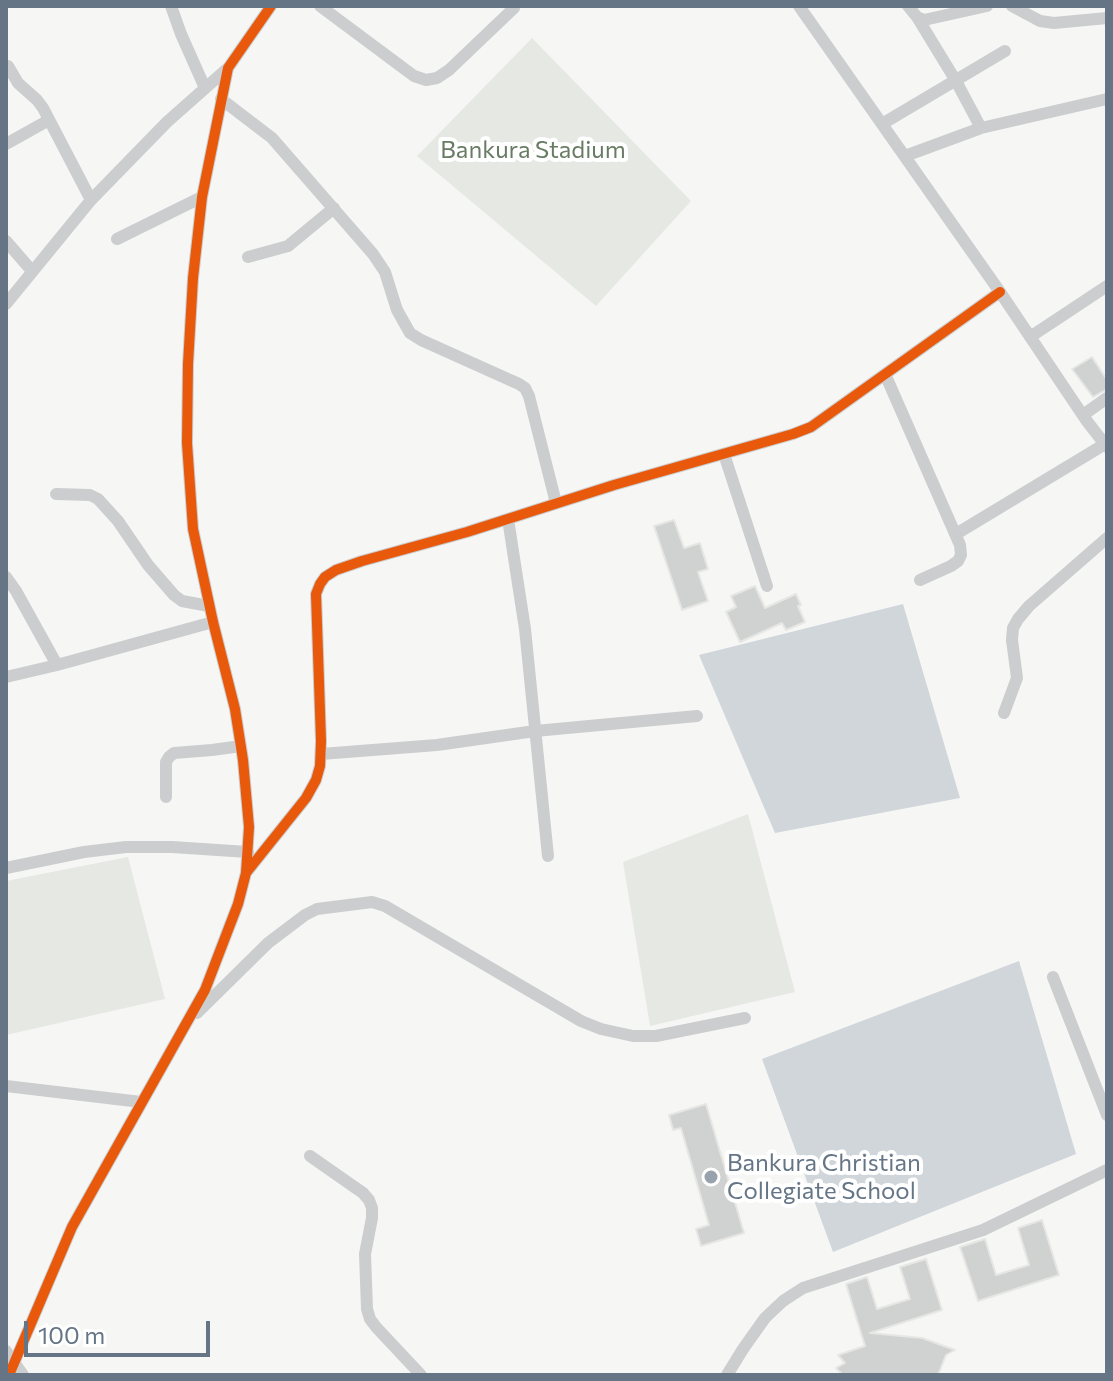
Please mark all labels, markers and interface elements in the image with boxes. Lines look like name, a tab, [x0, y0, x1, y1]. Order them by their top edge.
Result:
park label: Bankura Stadium	[440, 136, 626, 164]
place label: Bankura Christian Collegiate School	[727, 1149, 921, 1205]
marker: Bankura Christian Collegiate School	[702, 1168, 720, 1186]
scale bar	[28, 1305, 214, 1355]
text: 100 m	[38, 1320, 105, 1349]

